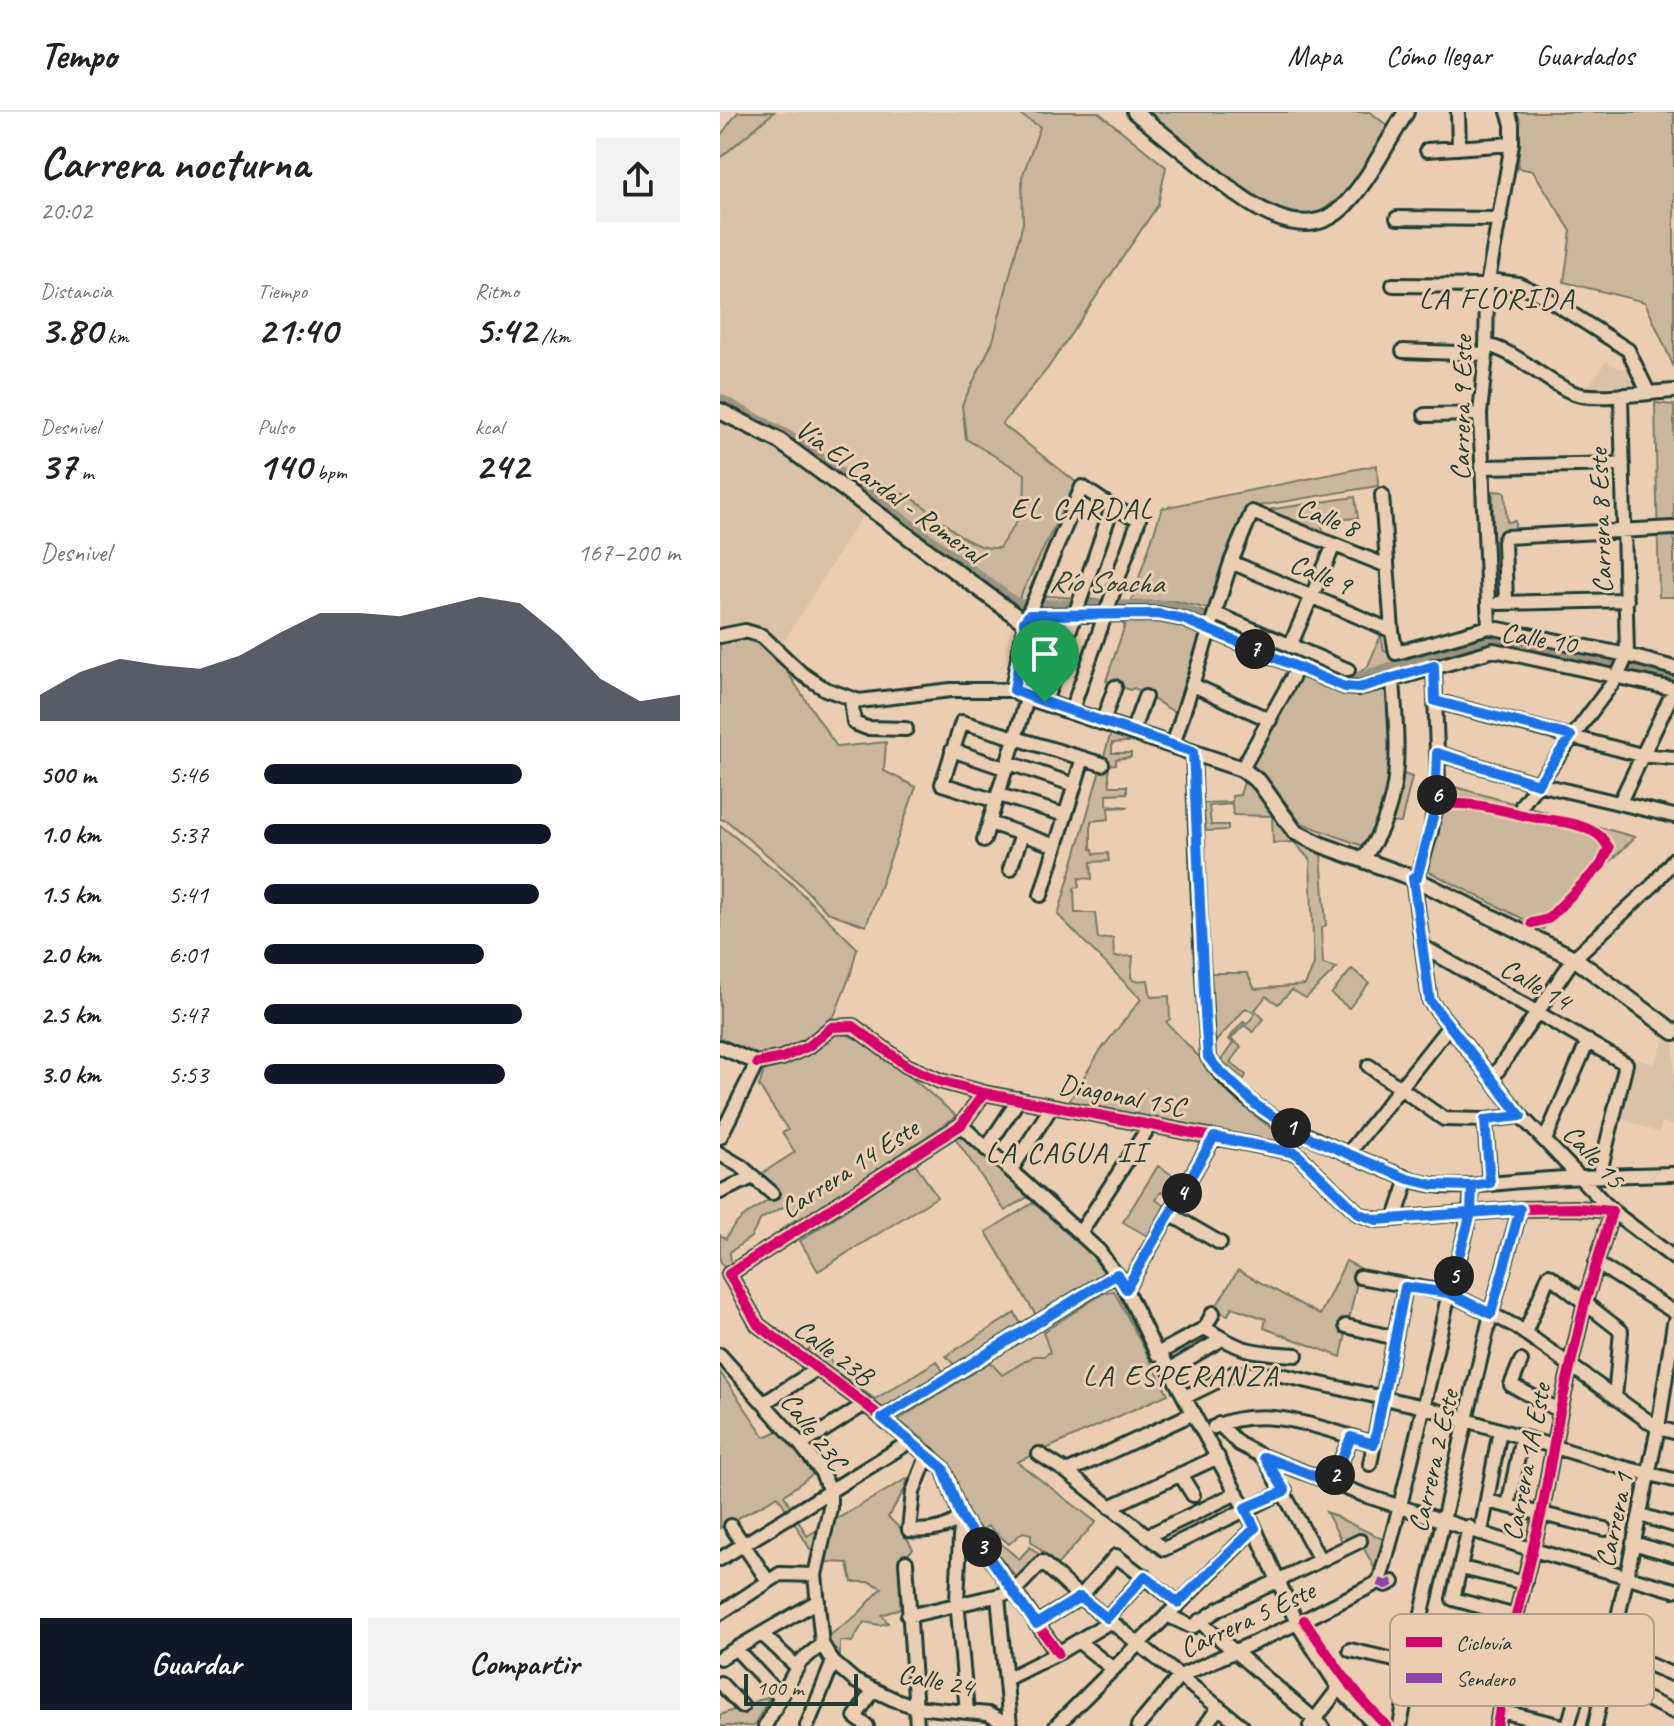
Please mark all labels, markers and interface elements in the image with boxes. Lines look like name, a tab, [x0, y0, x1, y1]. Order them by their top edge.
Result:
text: Tempo	[40, 32, 116, 79]
text: Mapa	[1287, 38, 1342, 73]
text: Cómo llegar	[1386, 38, 1492, 73]
text: Guardados	[1536, 38, 1634, 73]
text: Carrera nocturna	[40, 136, 309, 191]
button: share	[596, 138, 680, 222]
text: 20:02	[40, 194, 92, 227]
text: Distancia	[40, 277, 112, 305]
text: Tiempo	[257, 277, 307, 305]
text: Ritmo	[475, 277, 519, 305]
district label: LA FLORIDA	[1419, 279, 1575, 317]
text: 3.80	[40, 305, 102, 355]
text: 21:40	[257, 305, 337, 355]
text: 5:42	[475, 305, 536, 355]
text: km	[102, 322, 129, 350]
text: /km	[536, 322, 570, 350]
street label: Carrera 9 Este	[1442, 333, 1480, 481]
street label: Vía El Cardal - Romeral	[789, 411, 995, 574]
text: Desnivel	[40, 413, 100, 441]
text: Pulso	[257, 413, 294, 441]
text: kcal	[475, 413, 504, 441]
text: 37	[40, 441, 76, 491]
text: 140	[257, 441, 311, 491]
text: 242	[475, 441, 529, 491]
street label: Carrera 8 Este	[1580, 446, 1620, 594]
text: m	[76, 458, 94, 486]
text: bpm	[311, 458, 347, 486]
district label: EL CARDAL	[1010, 489, 1154, 527]
street label: Calle 8	[1292, 489, 1366, 546]
text: Desnivel	[40, 536, 111, 569]
text: 167–200 m	[577, 536, 680, 569]
street label: Calle 9	[1285, 546, 1359, 603]
water label: Río Soacha	[1048, 562, 1166, 602]
street label: Calle 10	[1499, 614, 1582, 662]
pin	[1011, 620, 1079, 702]
pin: 7	[1235, 629, 1275, 669]
icon: arrive	[1023, 632, 1067, 676]
text: 7	[1250, 635, 1260, 663]
text: 500 m	[40, 758, 96, 791]
text: 5:46	[168, 758, 208, 791]
pin: 6	[1417, 775, 1457, 815]
text: 6	[1432, 781, 1442, 809]
text: 1.0 km	[40, 818, 100, 851]
text: 5:37	[168, 818, 208, 851]
text: 1.5 km	[40, 878, 100, 911]
text: 5:41	[168, 878, 208, 911]
text: 2.0 km	[40, 938, 100, 971]
text: 6:01	[168, 938, 208, 971]
street label: Calle 14	[1494, 950, 1580, 1019]
text: 2.5 km	[40, 998, 100, 1031]
text: 5:47	[168, 998, 208, 1031]
text: 3.0 km	[40, 1058, 100, 1091]
text: 5:53	[168, 1058, 208, 1091]
street label: Diagonal 15C	[1056, 1066, 1191, 1125]
pin: 1	[1271, 1108, 1311, 1148]
street label: Carrera 14 Este	[773, 1109, 926, 1226]
text: 1	[1286, 1114, 1296, 1142]
street label: Calle 15	[1555, 1116, 1634, 1197]
district label: LA CAGUA II	[985, 1133, 1152, 1171]
pin: 4	[1162, 1173, 1202, 1213]
text: 4	[1177, 1179, 1187, 1207]
pin: 5	[1434, 1256, 1474, 1296]
text: 5	[1449, 1262, 1459, 1290]
street label: Calle 23B	[787, 1311, 883, 1395]
district label: LA ESPERANZA	[1083, 1356, 1279, 1394]
street label: Carrera 1A Este	[1494, 1379, 1559, 1544]
street label: Carrera 2 Este	[1400, 1384, 1467, 1536]
street label: Calle 23C	[773, 1385, 856, 1479]
pin: 2	[1315, 1455, 1355, 1495]
text: 2	[1330, 1461, 1340, 1489]
street label: Carrera 1	[1587, 1468, 1641, 1570]
pin: 3	[962, 1527, 1002, 1567]
text: 3	[977, 1533, 987, 1561]
street label: Carrera 5 Este	[1174, 1572, 1322, 1666]
legend	[1390, 1614, 1654, 1706]
button: Guardar	[40, 1618, 352, 1710]
button: Compartir	[368, 1618, 680, 1710]
text: Ciclovía	[1456, 1629, 1512, 1657]
street label: Calle 24	[895, 1656, 979, 1705]
text: Sendero	[1456, 1665, 1516, 1693]
scale bar	[744, 1670, 858, 1706]
text: 100 m	[756, 1674, 803, 1702]

